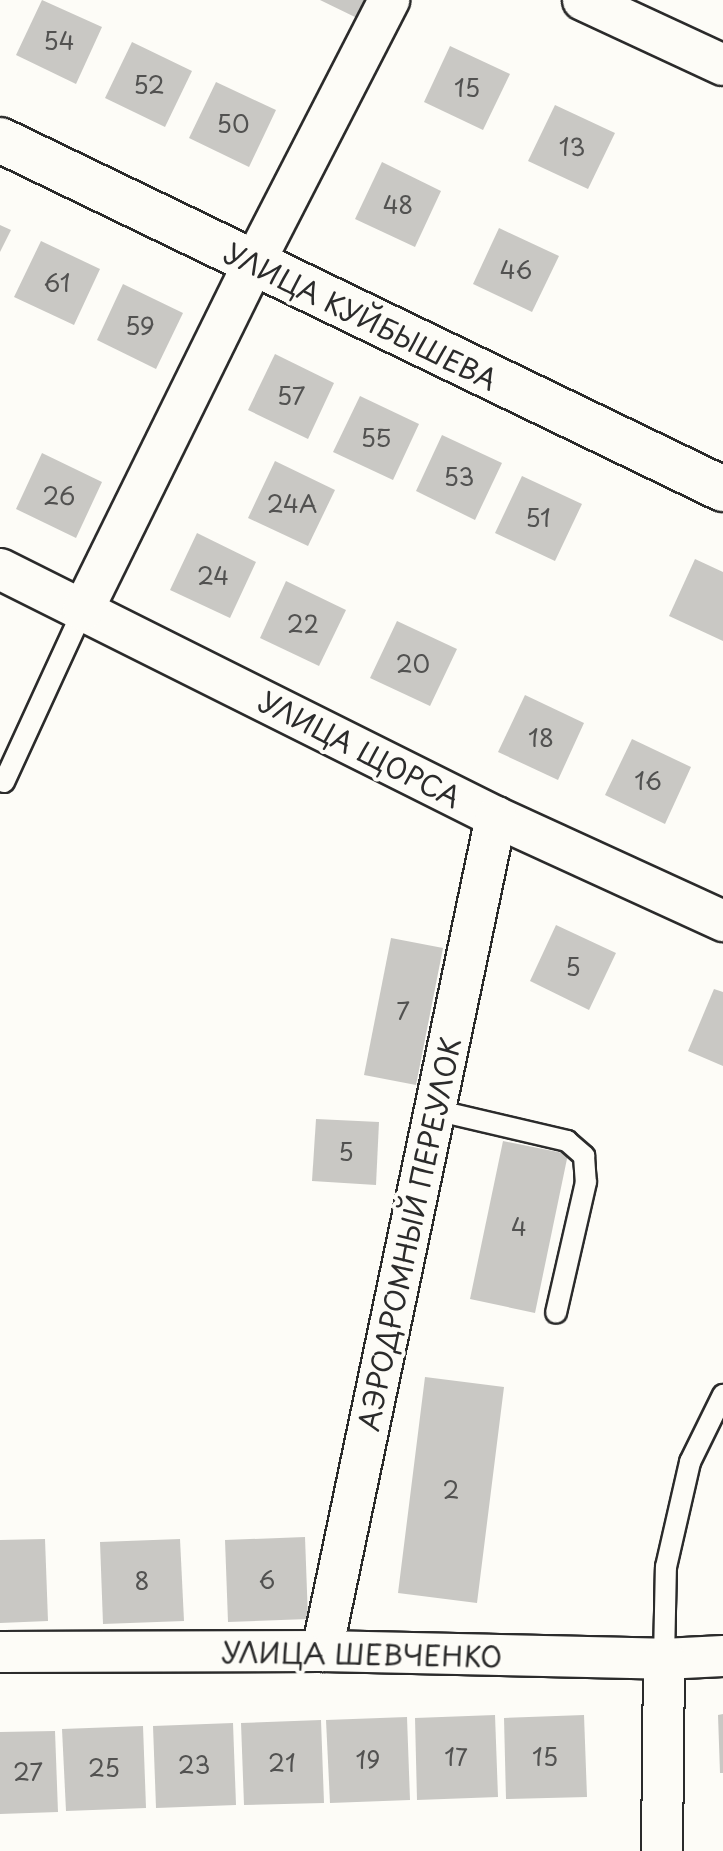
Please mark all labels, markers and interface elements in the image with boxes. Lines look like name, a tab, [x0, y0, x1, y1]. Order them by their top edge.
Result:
house number: 54	[43, 27, 75, 55]
house number: 52	[133, 71, 165, 99]
house number: 15	[454, 74, 480, 102]
house number: 50	[217, 110, 249, 138]
house number: 13	[559, 133, 585, 161]
house number: 48	[383, 191, 413, 219]
street label: УЛИЦА КУЙБЫШЕВА	[219, 235, 503, 397]
house number: 46	[500, 256, 532, 284]
house number: 61	[44, 269, 70, 297]
house number: 59	[125, 312, 155, 340]
house number: 57	[277, 382, 305, 410]
house number: 55	[361, 424, 391, 452]
house number: 53	[444, 463, 474, 491]
house number: 26	[43, 482, 75, 510]
house number: 24А	[267, 490, 317, 518]
house number: 51	[525, 504, 551, 532]
house number: 24	[197, 562, 229, 590]
house number: 22	[287, 610, 319, 638]
house number: 20	[396, 650, 430, 678]
street label: УЛИЦА ЩОРСА	[252, 683, 468, 815]
house number: 18	[528, 724, 554, 752]
house number: 16	[634, 767, 662, 795]
house number: 5	[565, 953, 581, 981]
house number: 7	[396, 997, 410, 1025]
street label: АЭРОДРОМНЫЙ ПЕРЕУЛОК	[351, 1034, 467, 1434]
house number: 5	[338, 1138, 354, 1166]
house number: 4	[511, 1213, 527, 1241]
house number: 2	[443, 1476, 459, 1504]
house number: 6	[259, 1566, 275, 1594]
house number: 8	[135, 1567, 149, 1595]
street label: УЛИЦА ШЕВЧЕНКО	[222, 1635, 502, 1673]
house number: 17	[444, 1743, 468, 1771]
house number: 15	[532, 1743, 558, 1771]
house number: 19	[356, 1746, 380, 1774]
house number: 21	[268, 1749, 296, 1777]
house number: 23	[178, 1751, 210, 1779]
house number: 25	[88, 1754, 120, 1782]
house number: 27	[13, 1758, 43, 1786]

